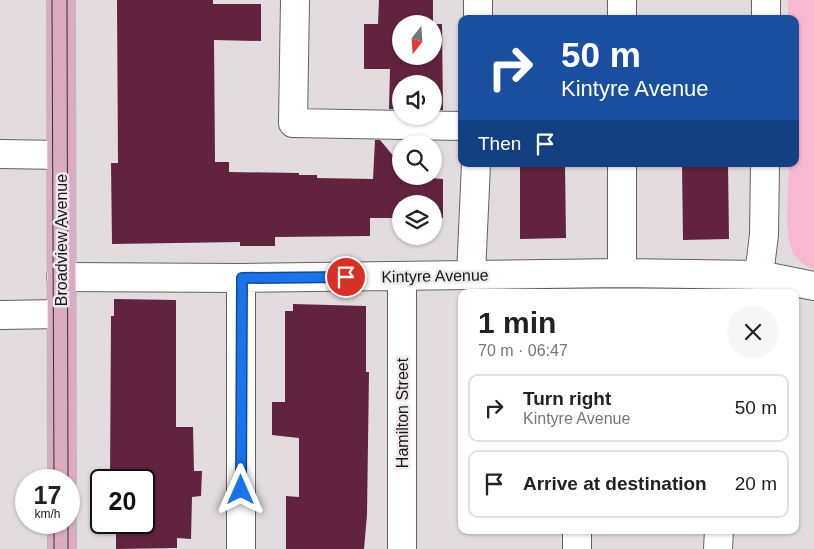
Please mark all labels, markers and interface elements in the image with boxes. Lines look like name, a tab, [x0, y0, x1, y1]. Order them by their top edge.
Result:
north arrow	[392, 15, 442, 65]
map controls	[392, 15, 442, 245]
icon: right	[478, 35, 543, 100]
text: 50 m	[561, 35, 641, 74]
button: sound	[392, 75, 442, 125]
text: Kintyre Avenue	[561, 76, 709, 101]
icon: arrive	[531, 130, 559, 158]
text: Then	[478, 133, 521, 154]
button: search	[392, 135, 442, 185]
street label: Broadview Avenue	[53, 174, 70, 306]
button: layers	[392, 195, 442, 245]
pin	[325, 256, 367, 298]
icon: arrive	[332, 263, 360, 291]
street label: Kintyre Avenue	[381, 267, 489, 285]
text: 1 min	[478, 306, 556, 339]
button: close	[727, 306, 779, 358]
text: 70 m · 06:47	[478, 342, 568, 359]
street label: Hamilton Street	[394, 357, 411, 468]
text: Turn right	[523, 388, 611, 409]
icon: right	[480, 394, 508, 422]
text: 50 m	[735, 397, 777, 418]
text: Kintyre Avenue	[523, 410, 630, 427]
position arrow	[214, 463, 266, 515]
speed limit sign: 20	[90, 469, 155, 534]
icon: arrive	[480, 470, 508, 498]
text: Arrive at destination	[523, 473, 707, 494]
text: 20 m	[735, 473, 777, 494]
text: 17	[34, 481, 61, 509]
text: km/h	[34, 507, 61, 521]

